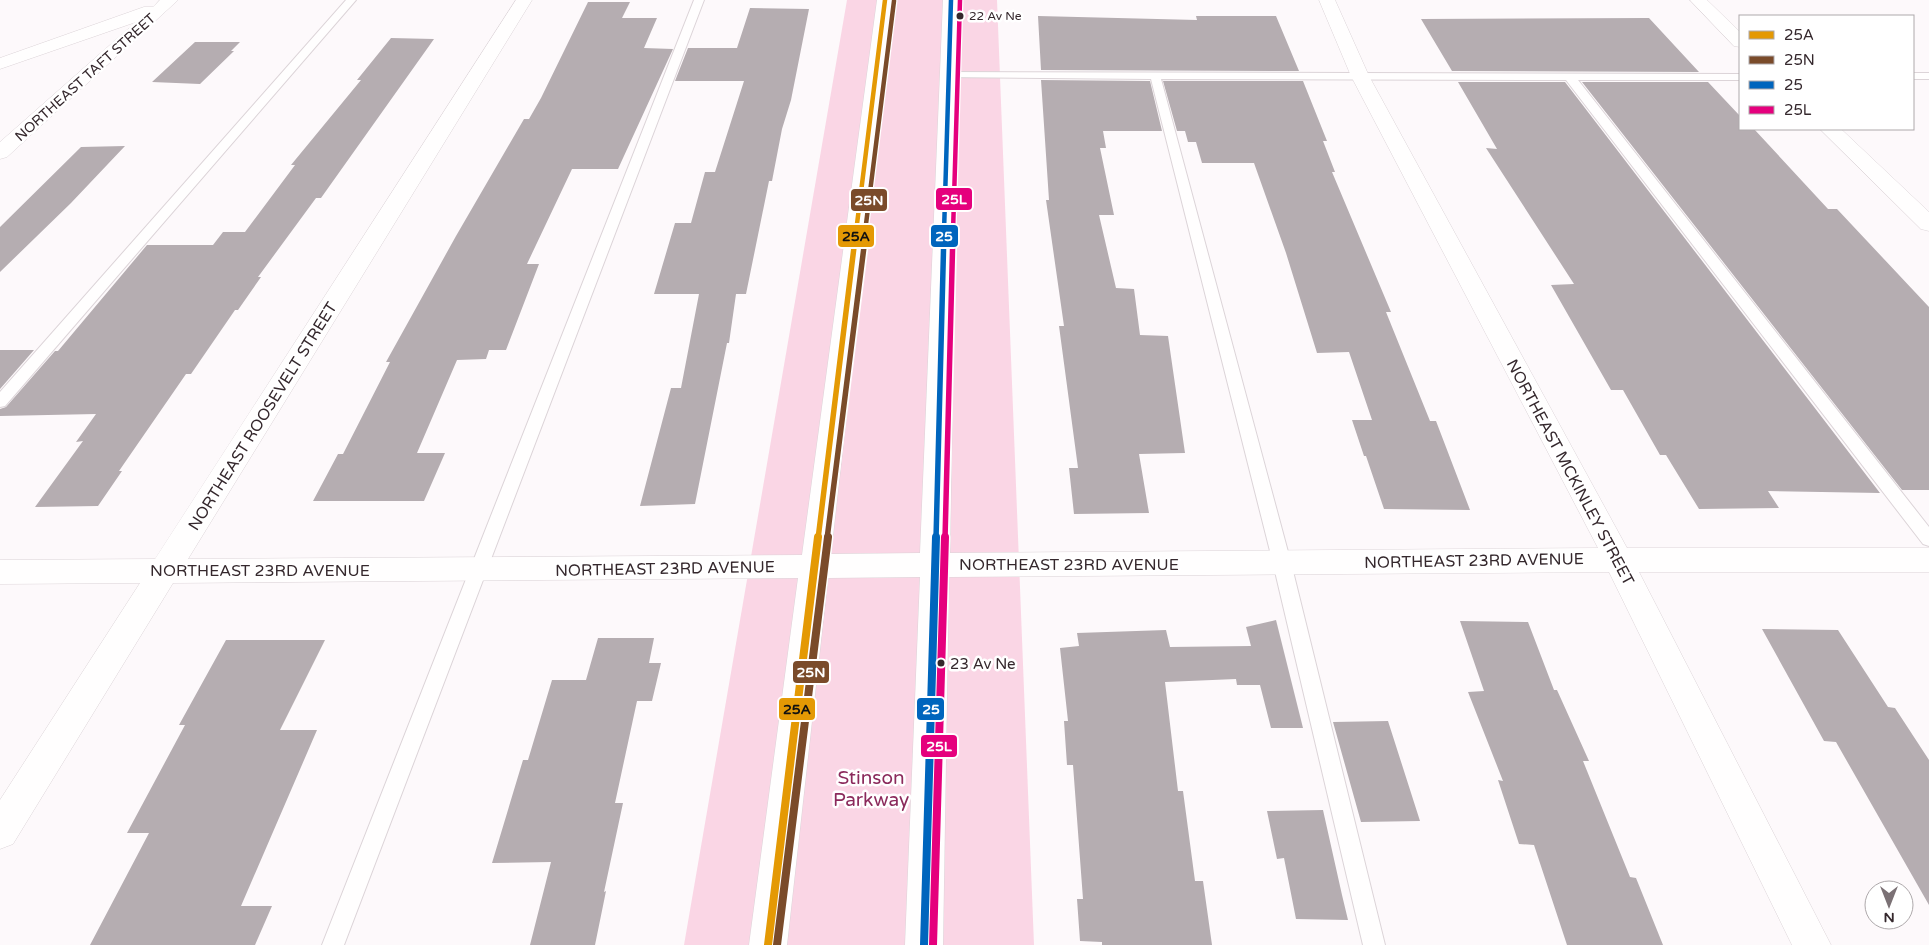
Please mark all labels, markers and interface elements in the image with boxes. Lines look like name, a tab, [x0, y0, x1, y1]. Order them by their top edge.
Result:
street label: NORTHEAST TAFT STREET	[12, 9, 159, 145]
place label: 22 Av Ne	[969, 9, 1022, 23]
marker: 22 Av Ne	[955, 11, 965, 21]
legend	[1739, 15, 1914, 130]
text: 25A	[1784, 26, 1814, 44]
text: 25N	[1784, 51, 1815, 69]
text: 25	[1784, 76, 1803, 94]
text: 25L	[1784, 101, 1812, 119]
line badge: 25L	[935, 187, 973, 211]
line badge: 25N	[850, 188, 888, 212]
text: 25L	[941, 191, 968, 208]
text: 25N	[855, 192, 883, 209]
line badge: 25A	[837, 224, 875, 248]
line badge: 25	[930, 224, 959, 248]
text: 25A	[842, 228, 871, 245]
text: 25	[935, 228, 953, 245]
street label: NORTHEAST ROOSEVELT STREET	[184, 298, 342, 534]
street label: NORTHEAST MCKINLEY STREET	[1502, 356, 1639, 589]
street label: NORTHEAST 23RD AVENUE	[1364, 549, 1584, 573]
street label: NORTHEAST 23RD AVENUE	[959, 555, 1179, 575]
street label: NORTHEAST 23RD AVENUE	[555, 557, 775, 581]
street label: NORTHEAST 23RD AVENUE	[150, 561, 370, 581]
place label: 23 Av Ne	[950, 655, 1016, 673]
marker: 23 Av Ne	[936, 658, 946, 668]
line badge: 25N	[792, 660, 830, 684]
text: 25N	[797, 664, 825, 681]
line badge: 25A	[778, 697, 816, 721]
line badge: 25	[916, 697, 945, 721]
text: 25A	[783, 701, 812, 718]
text: 25	[922, 701, 940, 718]
line badge: 25L	[920, 734, 958, 758]
text: 25L	[926, 738, 953, 755]
park label: Stinson Parkway	[833, 767, 909, 811]
north arrow	[1864, 880, 1914, 930]
text: N	[1883, 909, 1895, 926]

